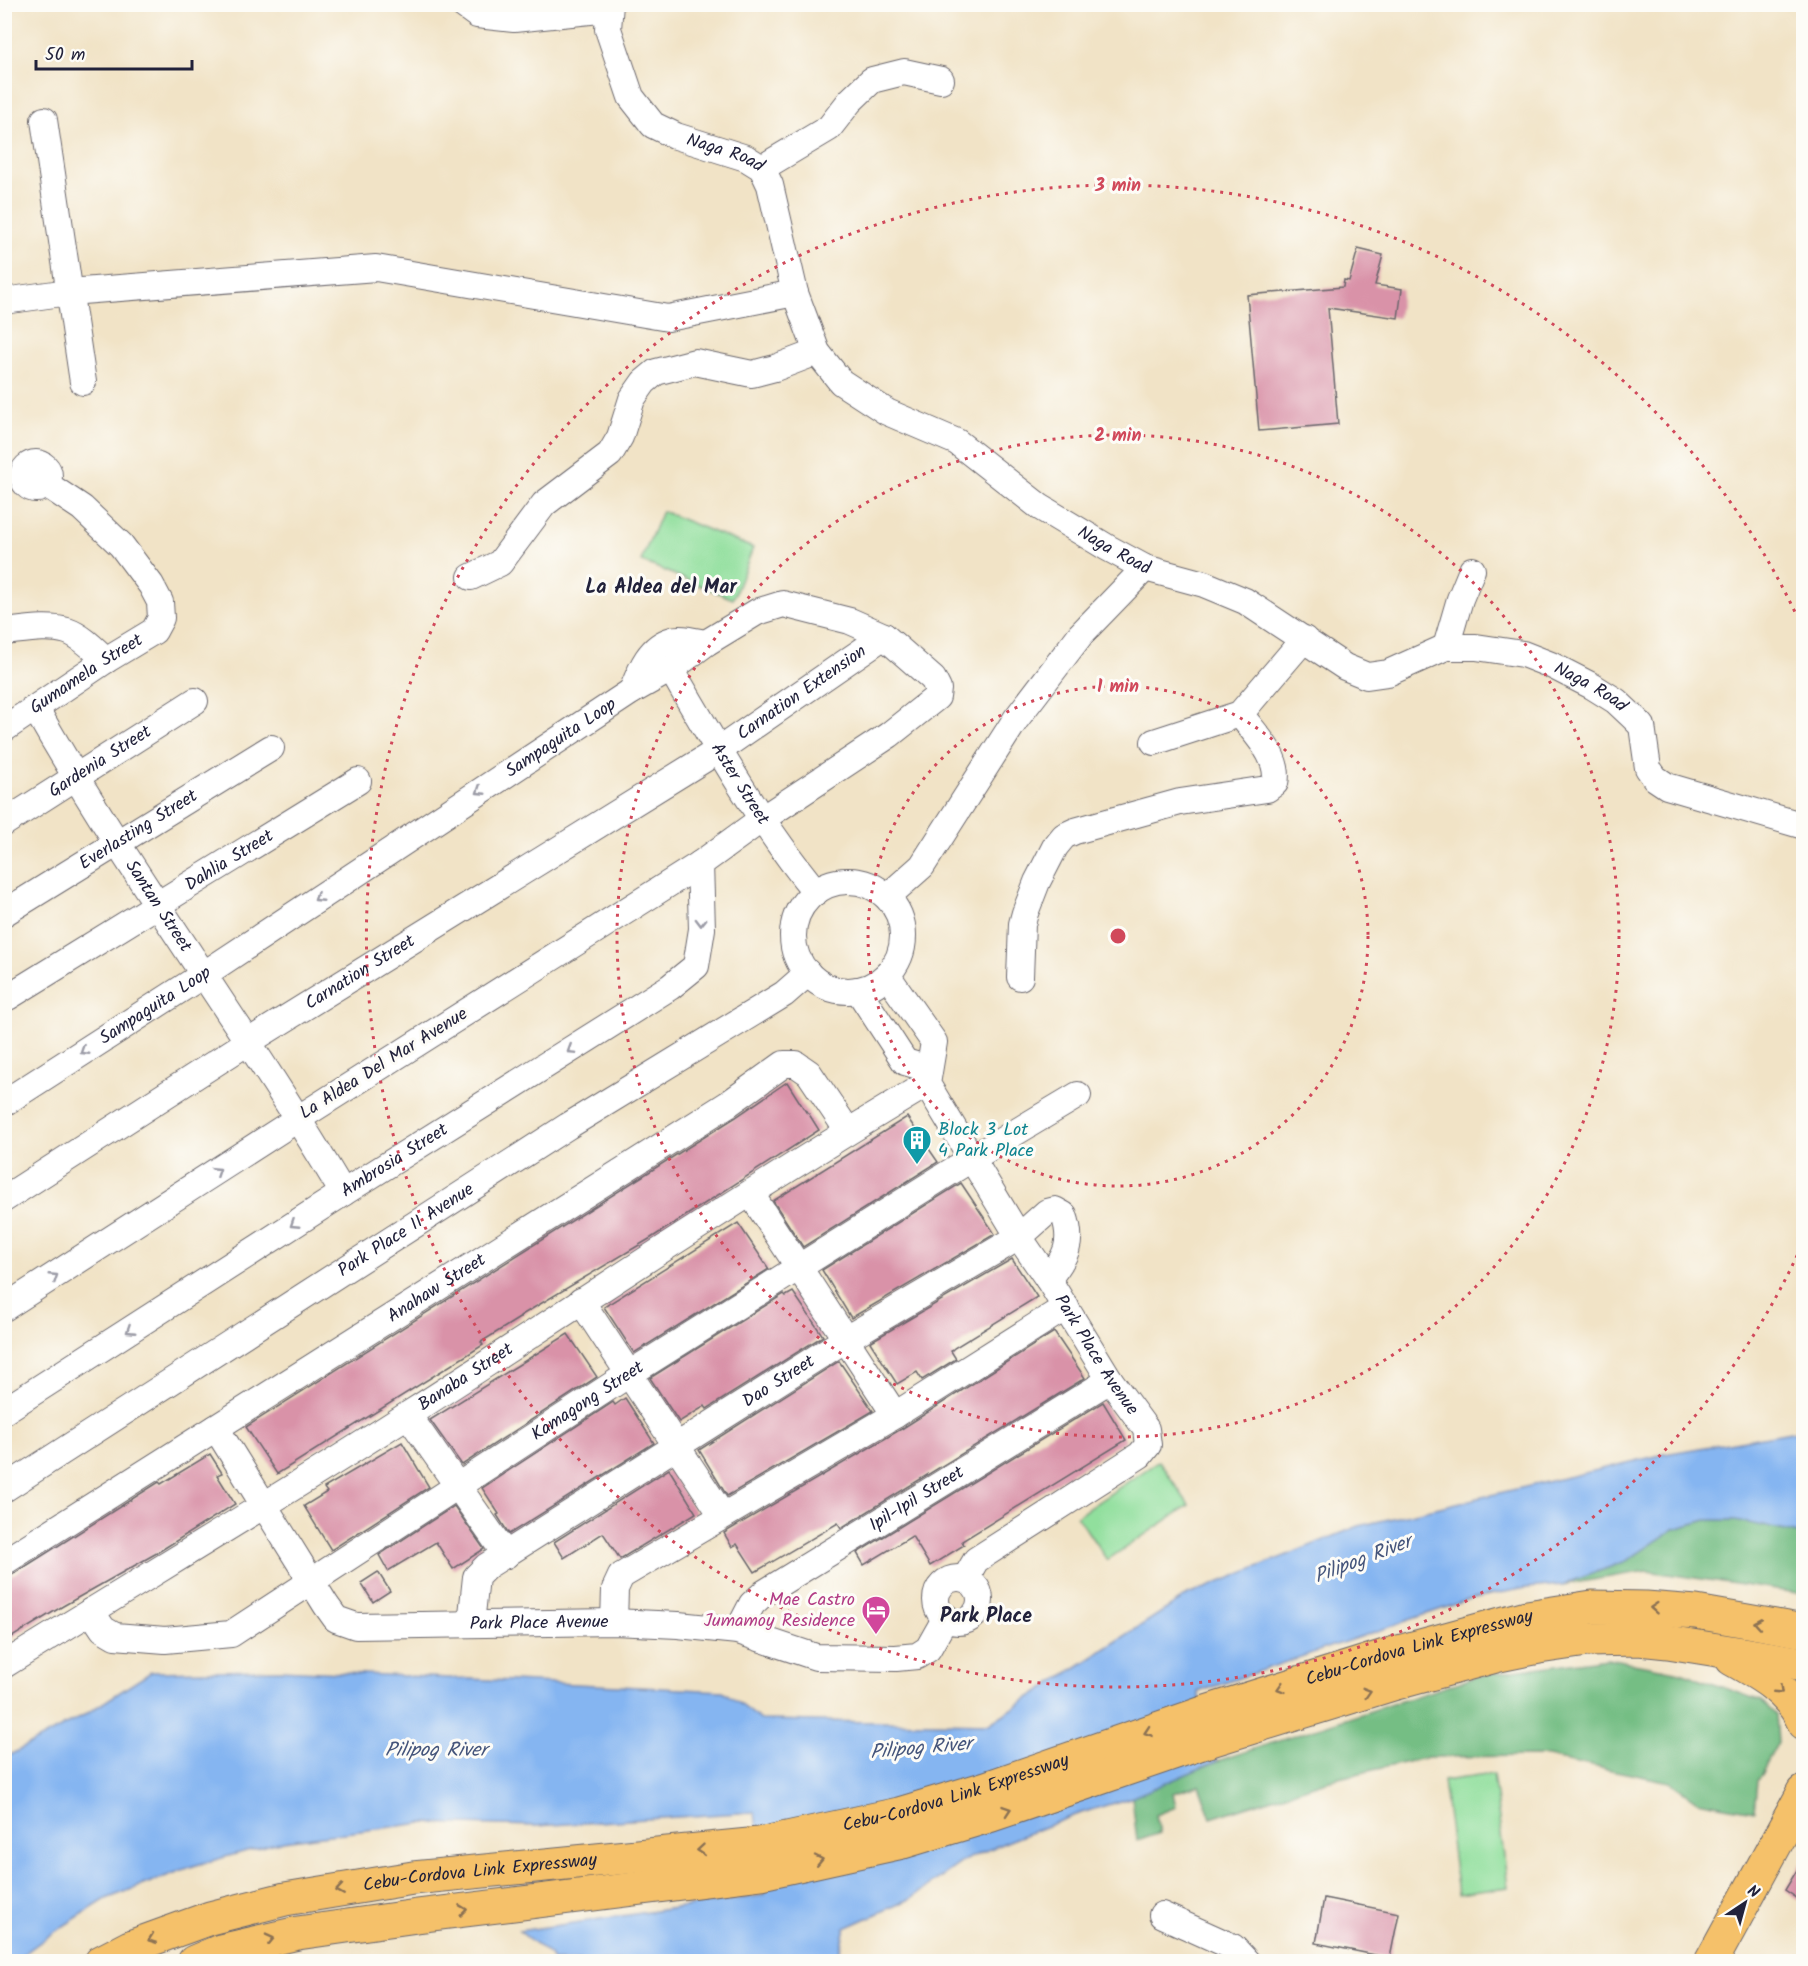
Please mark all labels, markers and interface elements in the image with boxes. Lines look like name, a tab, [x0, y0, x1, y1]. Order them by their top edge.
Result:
scale bar	[36, 33, 192, 71]
text: 50 m	[45, 41, 85, 70]
street label: Naga Road	[683, 126, 771, 181]
text: 3 min	[1094, 172, 1141, 201]
text: 2 min	[1095, 422, 1141, 451]
street label: Naga Road	[1072, 518, 1155, 584]
district label: La Aldea del Mar	[585, 572, 737, 604]
street label: Gumamela Street	[24, 626, 150, 722]
street label: Carnation Extension	[731, 638, 873, 748]
street label: Naga Road	[1549, 654, 1635, 720]
text: 1 min	[1097, 673, 1139, 702]
street label: Sampaguita Loop	[500, 690, 623, 785]
street label: Gardenia Street	[43, 717, 158, 806]
street label: Aster Street	[703, 737, 777, 832]
street label: Everlasting Street	[73, 782, 204, 878]
one-way arrow	[476, 784, 487, 795]
street label: Dahlia Street	[179, 821, 280, 899]
street label: Santan Street	[117, 854, 200, 959]
one-way arrow	[313, 891, 324, 902]
one-way arrow	[695, 918, 707, 927]
centre of rings	[1108, 926, 1128, 946]
street label: Carnation Street	[299, 927, 422, 1018]
street label: Sampaguita Loop	[94, 959, 218, 1053]
street label: La Aldea Del Mar Avenue	[294, 1000, 474, 1128]
one-way arrow	[566, 1042, 577, 1053]
one-way arrow	[80, 1044, 90, 1056]
street label: Ambrosia Street	[335, 1115, 455, 1205]
place label: Block 3 Lot 4 Park Place	[938, 1116, 1034, 1166]
building icon: Block 3 Lot 4 Park Place	[901, 1124, 933, 1166]
one-way arrow	[211, 1167, 222, 1178]
street label: Park Place II Avenue	[332, 1176, 480, 1285]
one-way arrow	[290, 1217, 300, 1229]
street label: Anahaw Street	[382, 1245, 493, 1331]
one-way arrow	[47, 1273, 58, 1284]
street label: Park Place Avenue	[1046, 1289, 1146, 1422]
one-way arrow	[126, 1323, 137, 1334]
street label: Banaba Street	[412, 1335, 520, 1419]
street label: Dao Street	[737, 1347, 822, 1415]
street label: Kamagong Street	[525, 1353, 651, 1449]
street label: Ipil-Ipil Street	[864, 1458, 971, 1539]
water label: Pilipog River	[1310, 1525, 1420, 1593]
place label: Mae Castro Jumamoy Residence	[704, 1586, 855, 1636]
hotel icon: Mae Castro Jumamoy Residence	[860, 1594, 892, 1636]
district label: Park Place	[940, 1601, 1032, 1633]
street label: Cebu-Cordova Link Expressway	[1302, 1602, 1535, 1694]
one-way arrow	[1650, 1602, 1659, 1615]
street label: Park Place Avenue	[470, 1608, 609, 1639]
one-way arrow	[1753, 1617, 1763, 1630]
one-way arrow	[1276, 1681, 1287, 1693]
one-way arrow	[1773, 1683, 1783, 1694]
one-way arrow	[1361, 1687, 1372, 1699]
one-way arrow	[1143, 1724, 1154, 1737]
water label: Pilipog River	[869, 1728, 978, 1769]
water label: Pilipog River	[385, 1735, 491, 1767]
street label: Cebu-Cordova Link Expressway	[840, 1746, 1074, 1840]
one-way arrow	[1001, 1805, 1012, 1818]
one-way arrow	[696, 1843, 705, 1856]
street label: Cebu-Cordova Link Expressway	[361, 1845, 599, 1900]
one-way arrow	[814, 1855, 824, 1868]
north arrow	[1715, 1873, 1775, 1933]
text: N	[1741, 1879, 1764, 1905]
one-way arrow	[335, 1883, 345, 1896]
one-way arrow	[458, 1905, 468, 1917]
one-way arrow	[147, 1932, 158, 1945]
one-way arrow	[265, 1934, 275, 1947]

